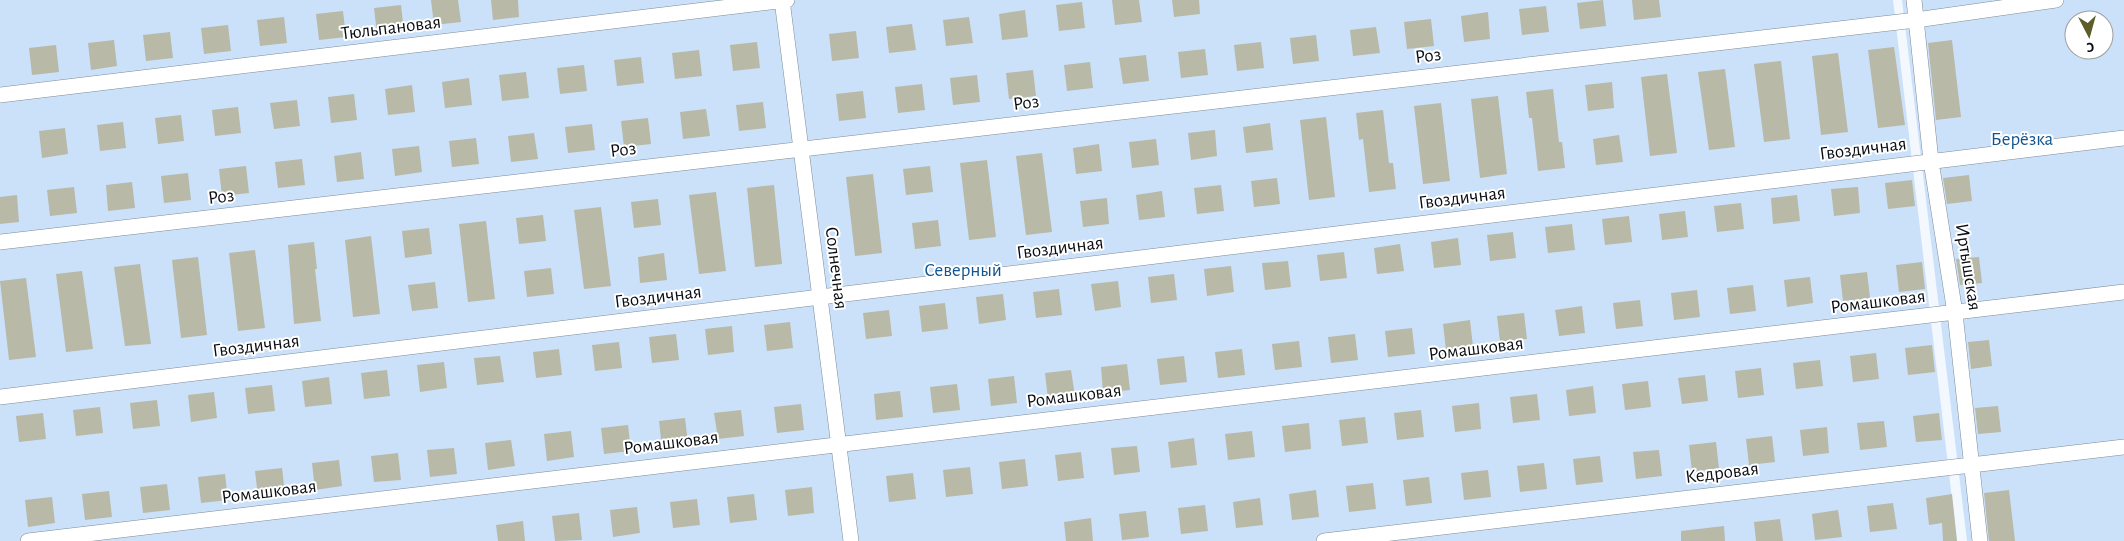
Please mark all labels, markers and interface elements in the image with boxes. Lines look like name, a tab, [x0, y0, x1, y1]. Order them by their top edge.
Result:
north arrow	[2064, 10, 2114, 60]
street label: Тюльпановая	[340, 12, 442, 44]
text: С	[2085, 40, 2095, 54]
street label: Роз	[1414, 45, 1442, 67]
street label: Роз	[1012, 92, 1040, 114]
park label: Берёзка	[1991, 130, 2053, 149]
street label: Гвоздичная	[1818, 134, 1908, 164]
street label: Роз	[609, 139, 637, 161]
street label: Гвоздичная	[1417, 183, 1507, 213]
street label: Роз	[207, 186, 235, 208]
street label: Иртышская	[1952, 222, 1984, 312]
street label: Солнечная	[822, 226, 850, 310]
street label: Гвоздичная	[1015, 233, 1105, 263]
park label: Северный	[924, 261, 1002, 280]
street label: Гвоздичная	[613, 282, 703, 312]
street label: Ромашковая	[1829, 287, 1927, 317]
street label: Гвоздичная	[211, 331, 301, 361]
street label: Ромашковая	[1427, 334, 1525, 364]
street label: Ромашковая	[1025, 381, 1123, 411]
street label: Ромашковая	[622, 428, 720, 458]
street label: Кедровая	[1684, 459, 1760, 487]
street label: Ромашковая	[220, 477, 318, 507]

